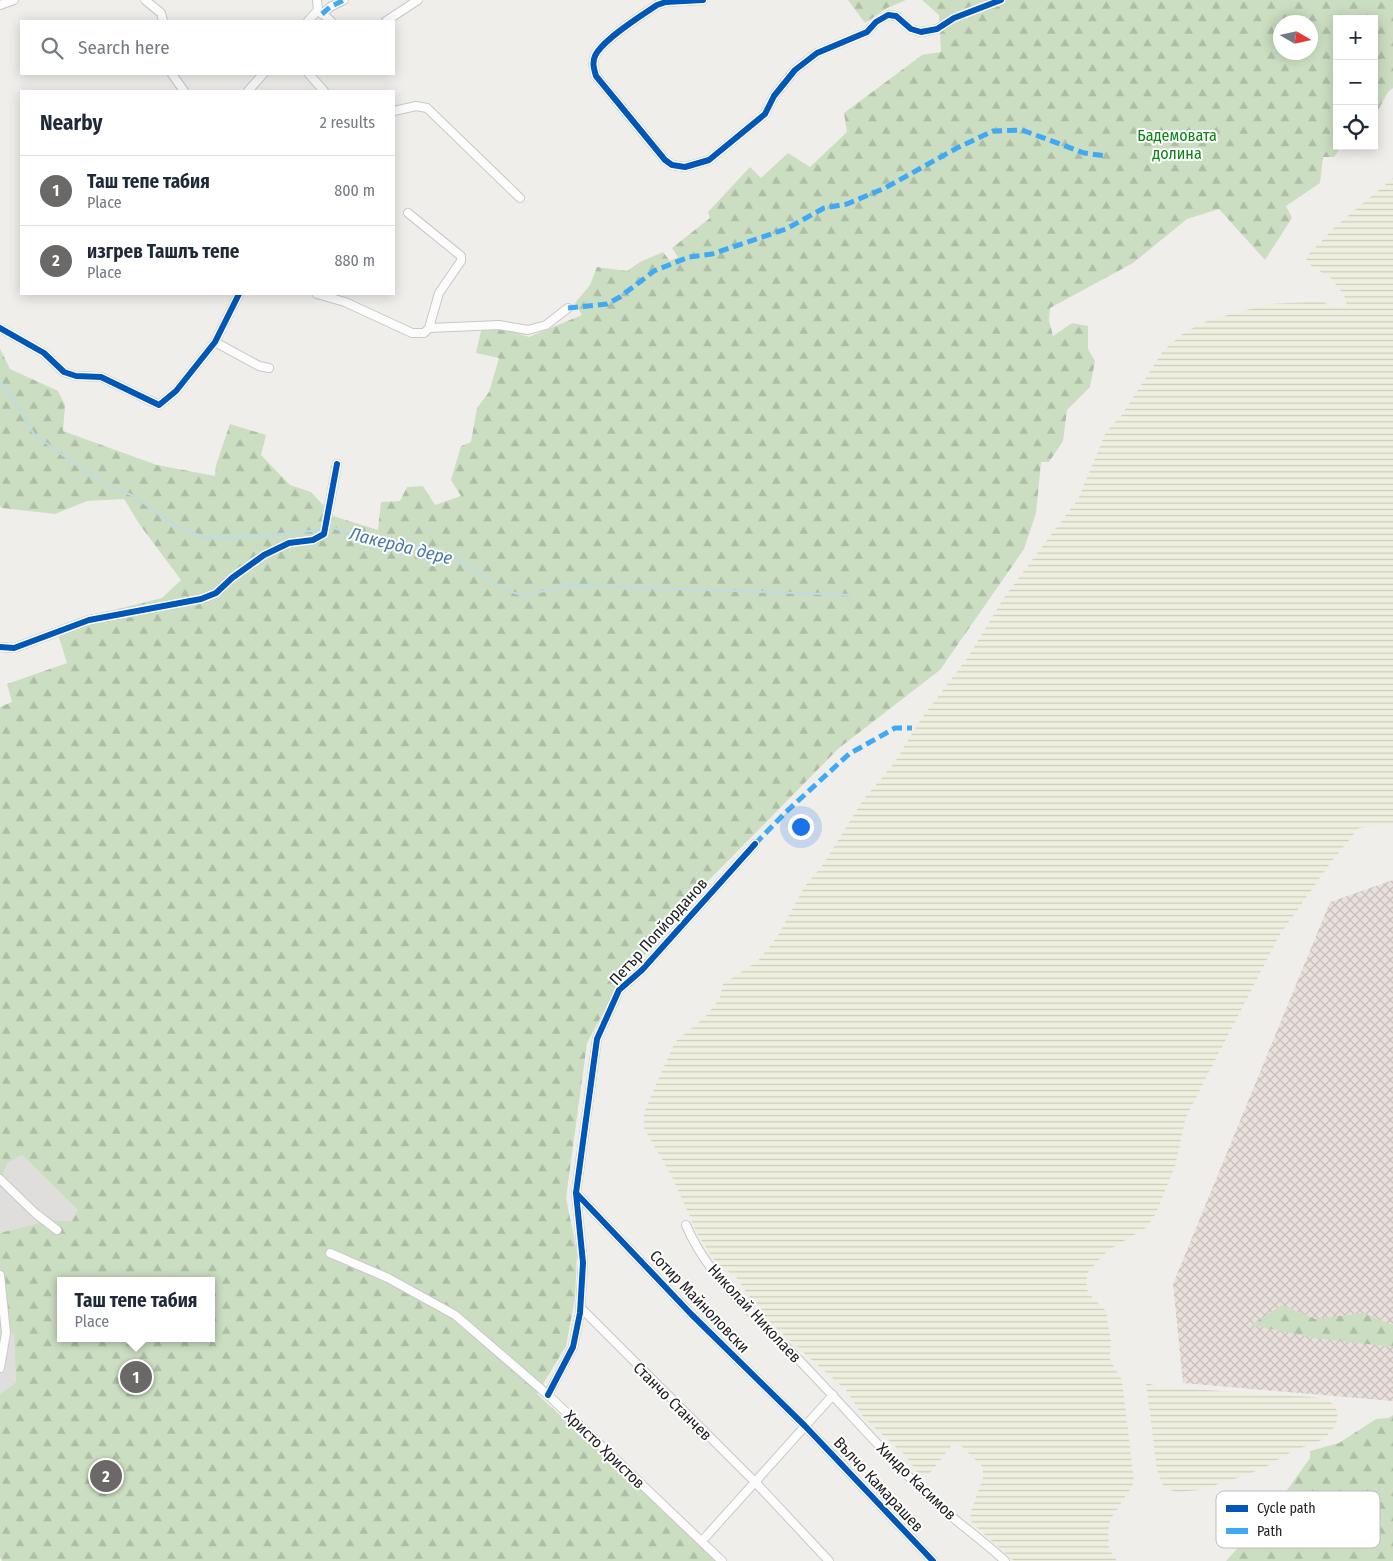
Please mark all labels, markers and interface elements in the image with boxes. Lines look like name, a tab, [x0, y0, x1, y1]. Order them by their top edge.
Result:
north arrow	[1273, 15, 1318, 60]
map controls	[1333, 15, 1378, 150]
button: +	[1333, 15, 1378, 60]
search box	[20, 20, 395, 75]
icon: search	[38, 34, 66, 62]
text: Search here	[78, 36, 170, 59]
button: −	[1333, 60, 1378, 105]
button: locate	[1333, 105, 1378, 150]
text: Nearby	[40, 110, 102, 136]
text: 2 results	[320, 113, 375, 132]
park label: Бадемовата долина	[1137, 126, 1217, 163]
text: Таш тепе табия	[87, 170, 210, 193]
text: 1	[53, 181, 59, 200]
text: 800 m	[334, 181, 375, 200]
text: Place	[87, 193, 122, 212]
text: изгрев Ташлъ тепе	[87, 240, 239, 263]
text: 2	[52, 251, 60, 270]
text: 880 m	[335, 251, 375, 270]
text: Place	[87, 263, 122, 282]
water label: Лакерда дере	[346, 522, 455, 569]
your location	[788, 814, 814, 840]
street label: Петър Попйорданов	[605, 874, 711, 989]
street label: Сотир Майноловски	[646, 1246, 753, 1357]
street label: Николай Николаев	[704, 1260, 805, 1367]
popup	[57, 1277, 215, 1342]
text: Таш тепе табия	[75, 1289, 197, 1312]
text: Place	[75, 1312, 109, 1331]
pin: 1	[120, 1358, 152, 1396]
street label: Станчо Станчев	[629, 1358, 716, 1445]
street label: Христо Христов	[561, 1406, 649, 1492]
street label: Вълчо Камарашев	[830, 1433, 927, 1536]
street label: Хиндо Касимов	[873, 1439, 960, 1524]
pin: 2	[90, 1457, 122, 1495]
legend	[1216, 1491, 1380, 1548]
text: Cycle path	[1257, 1500, 1316, 1517]
text: Path	[1257, 1523, 1282, 1540]

